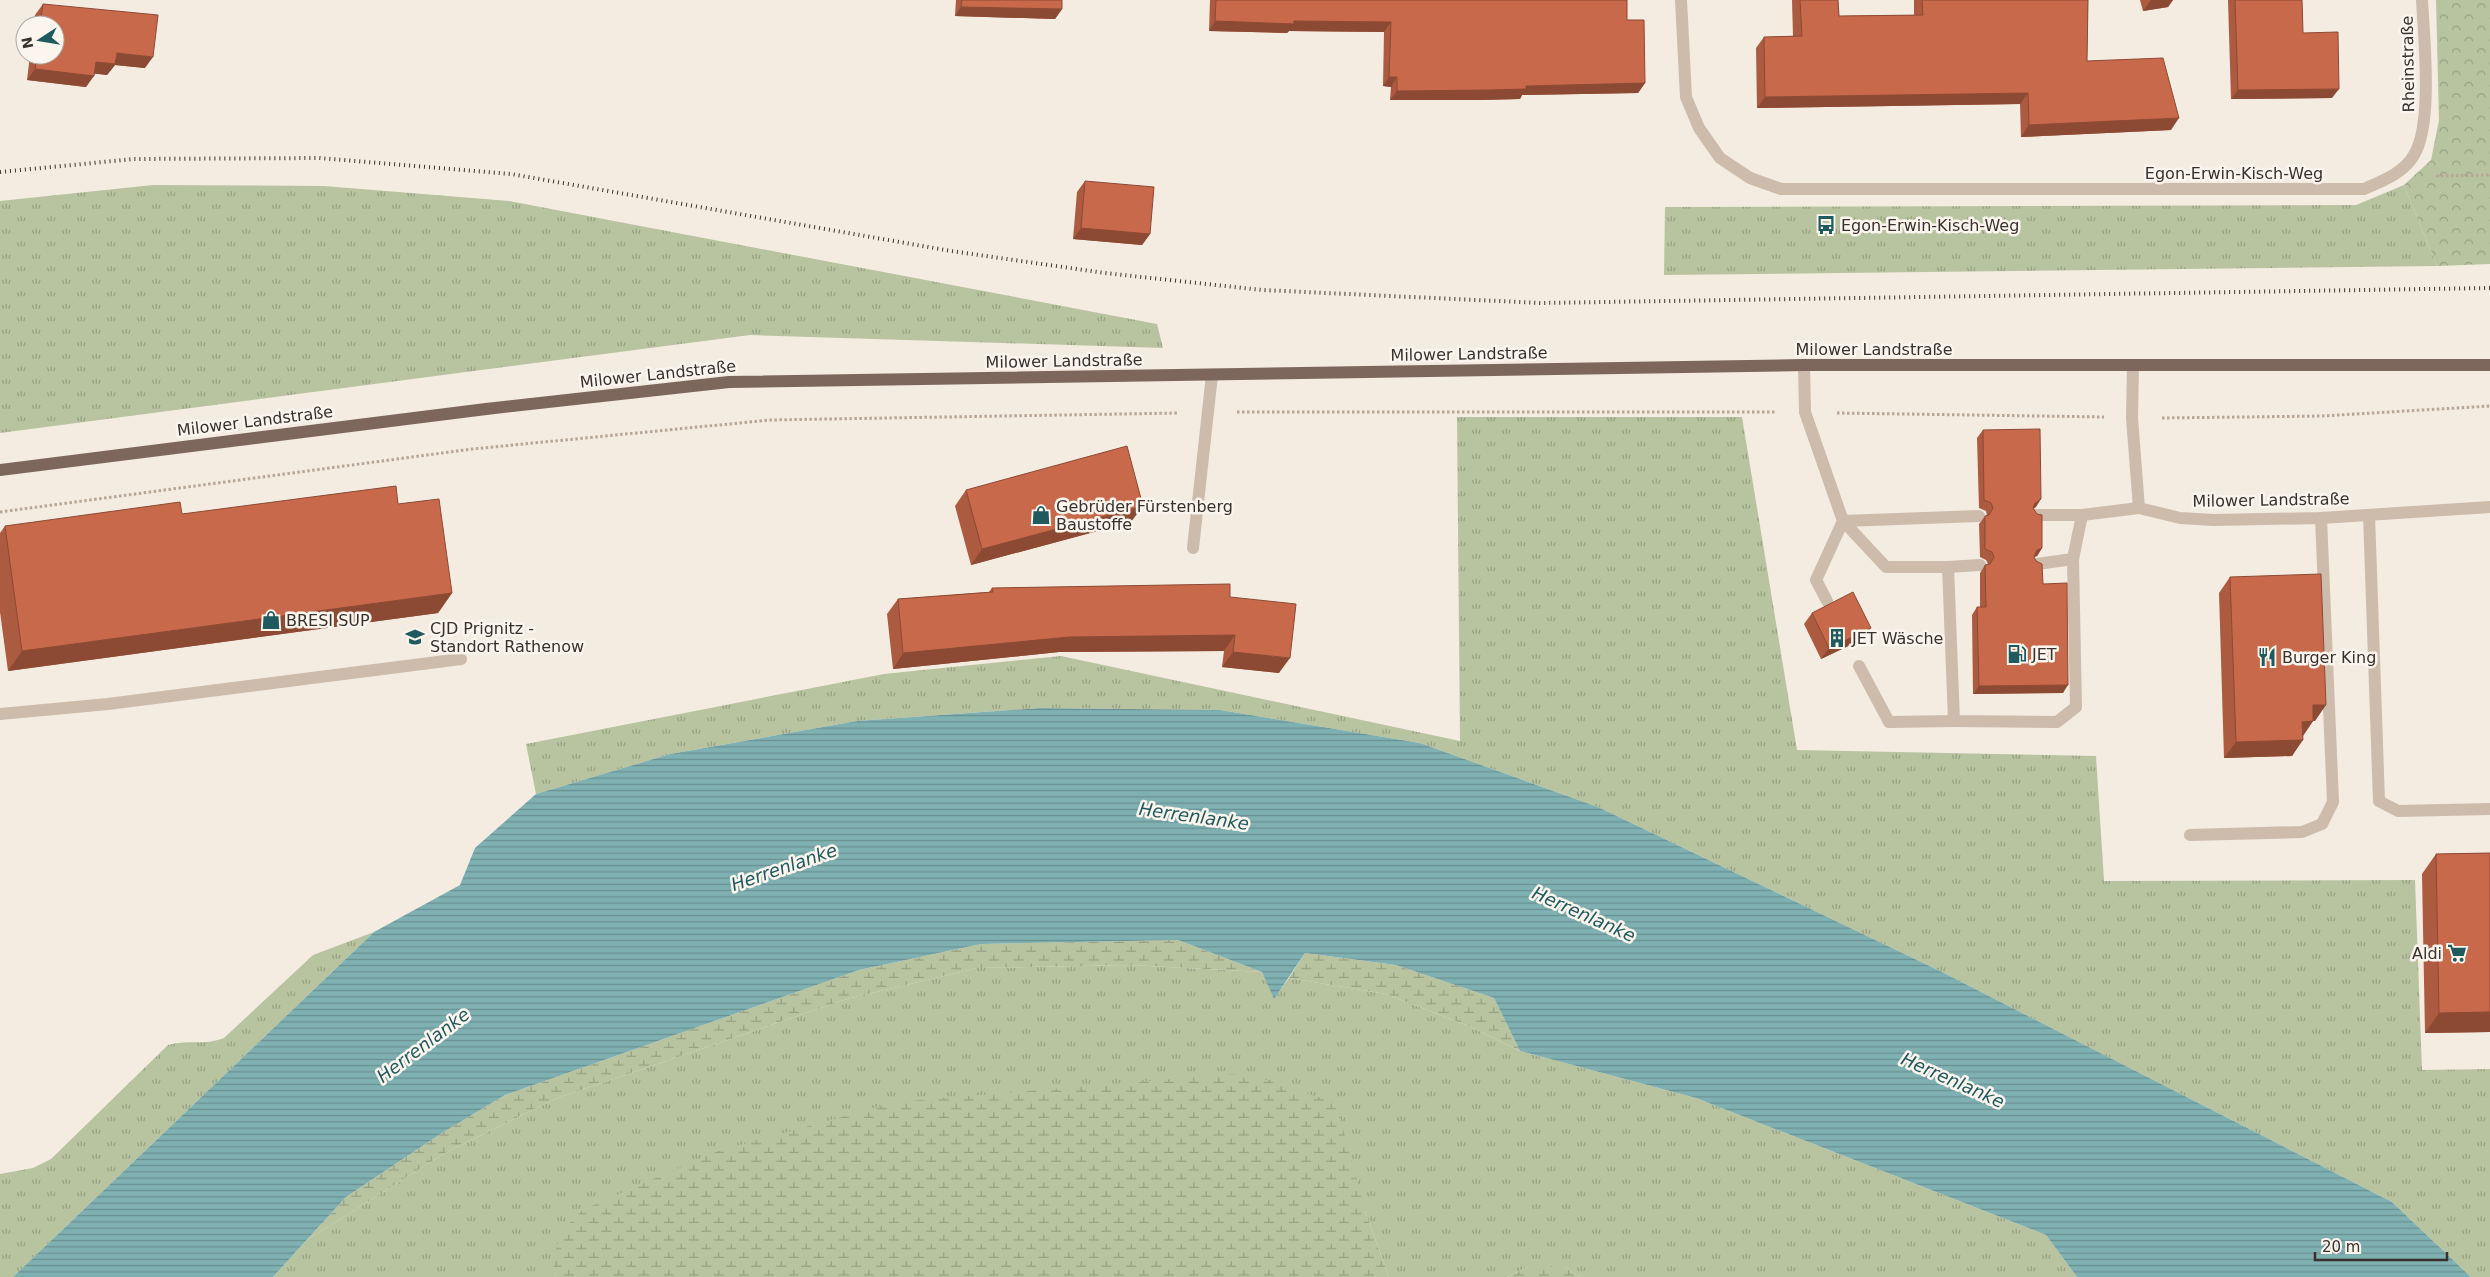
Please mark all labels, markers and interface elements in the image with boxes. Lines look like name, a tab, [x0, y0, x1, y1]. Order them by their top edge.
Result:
north arrow	[15, 15, 65, 65]
street label: Rheinstraße	[2398, 16, 2418, 112]
text: N	[18, 35, 36, 50]
street label: Egon-Erwin-Kisch-Weg	[2145, 164, 2323, 183]
bus stop icon: Egon-Erwin-Kisch-Weg	[1815, 214, 1837, 236]
place label: Egon-Erwin-Kisch-Weg	[1841, 216, 2019, 235]
street label: Milower Landstraße	[1795, 340, 1953, 359]
street label: Milower Landstraße	[1390, 343, 1548, 365]
street label: Milower Landstraße	[985, 350, 1143, 372]
street label: Milower Landstraße	[579, 356, 737, 392]
street label: Milower Landstraße	[176, 402, 334, 440]
street label: Milower Landstraße	[2192, 489, 2350, 511]
place label: Gebrüder Fürstenberg Baustoffe	[1056, 497, 1233, 534]
shop icon: Gebrüder Fürstenberg Baustoffe	[1030, 504, 1052, 526]
shop icon: BRESI SUP	[260, 609, 282, 631]
place label: BRESI SUP	[286, 611, 370, 630]
place label: CJD Prignitz - Standort Rathenow	[430, 619, 584, 656]
school or university icon: CJD Prignitz - Standort Rathenow	[404, 626, 426, 648]
building icon: JET Wäsche	[1826, 627, 1848, 649]
place label: JET Wäsche	[1851, 629, 1943, 648]
fuel station icon: JET	[2006, 643, 2028, 665]
place label: JET	[2031, 645, 2057, 664]
restaurant icon: Burger King	[2256, 646, 2278, 668]
place label: Burger King	[2282, 648, 2376, 667]
water label: Herrenlanke	[1138, 798, 1250, 834]
water label: Herrenlanke	[728, 839, 840, 895]
water label: Herrenlanke	[1529, 882, 1639, 946]
supermarket icon: Aldi	[2446, 942, 2468, 964]
place label: Aldi	[2412, 944, 2442, 963]
water label: Herrenlanke	[372, 1003, 474, 1087]
water label: Herrenlanke	[1898, 1048, 2008, 1112]
scale bar	[2315, 1230, 2448, 1262]
text: 20 m	[2322, 1238, 2360, 1256]

